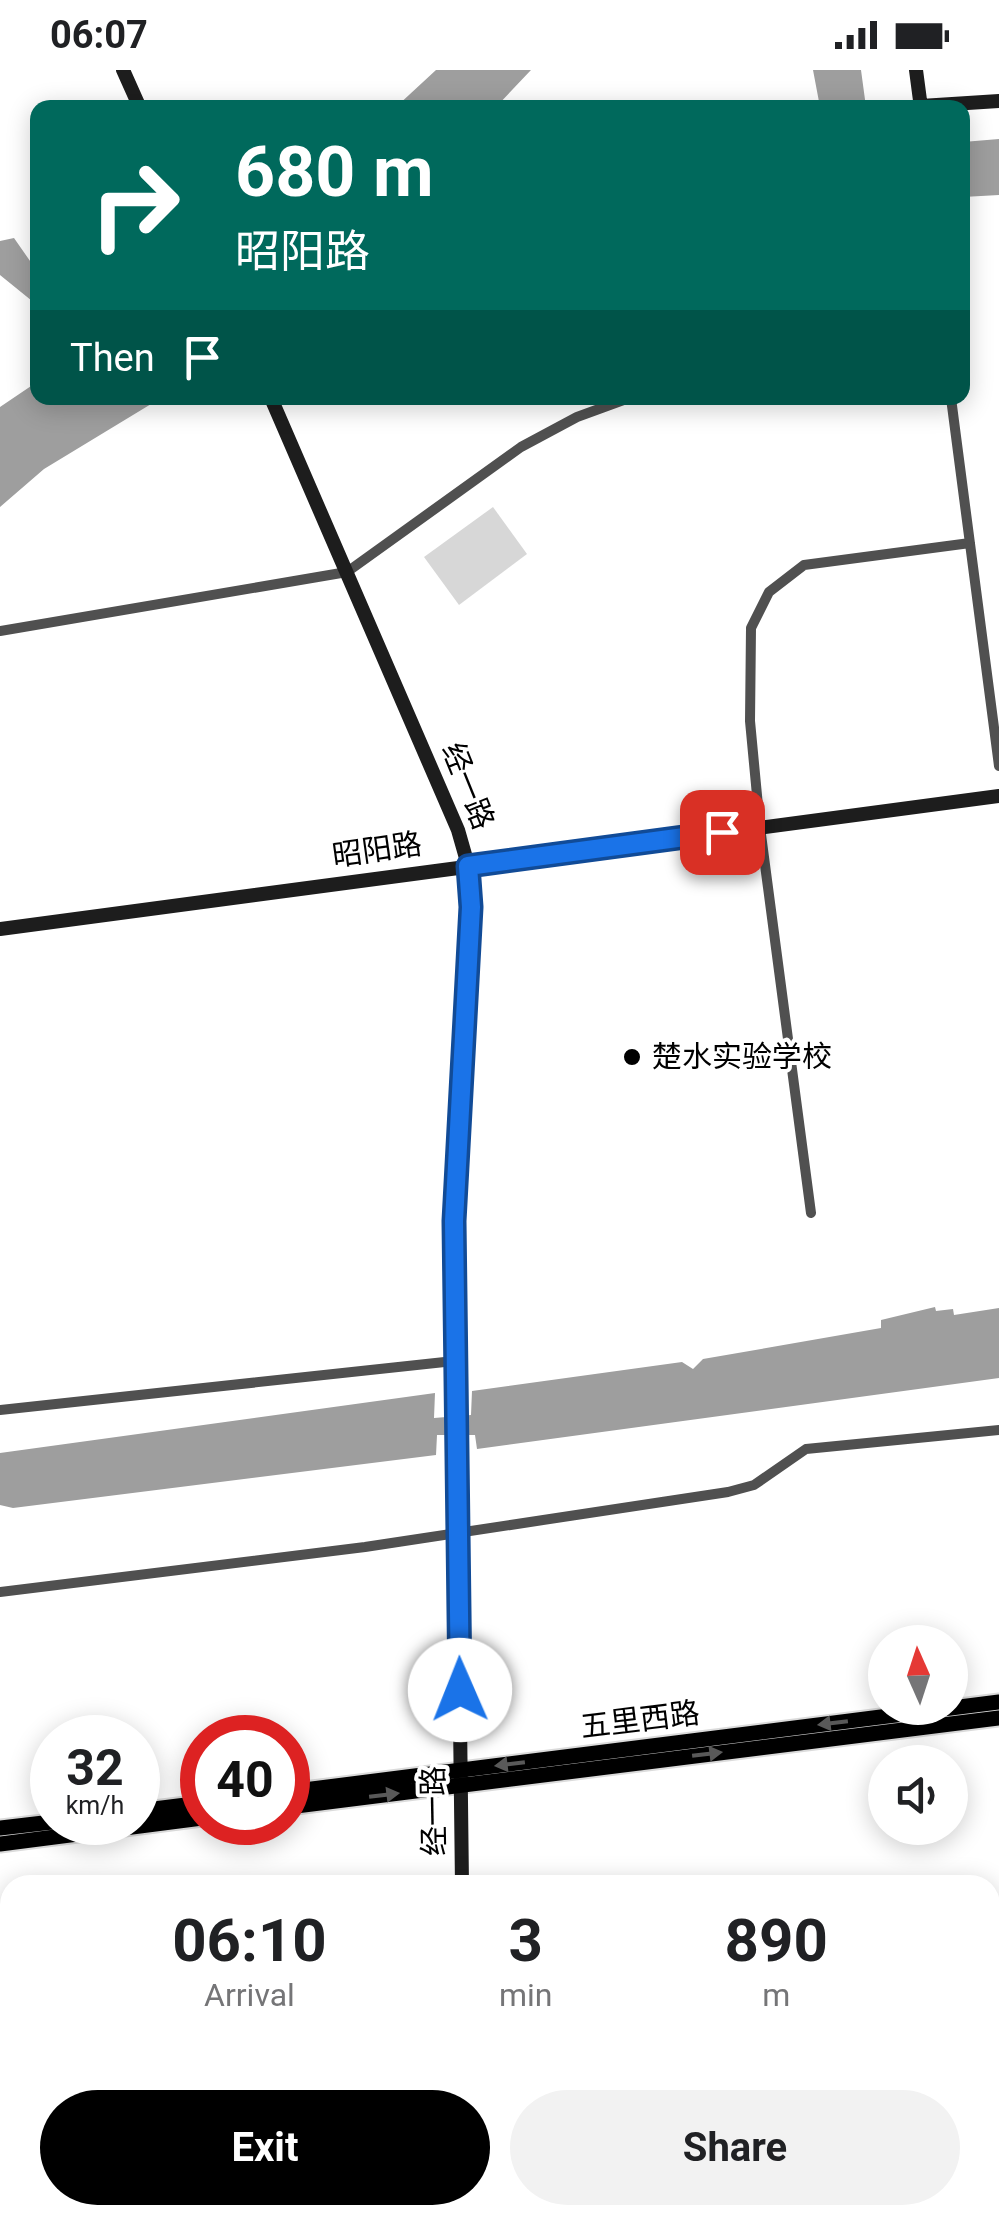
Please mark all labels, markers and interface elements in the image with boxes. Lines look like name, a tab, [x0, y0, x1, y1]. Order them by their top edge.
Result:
text: 06:07	[50, 13, 148, 57]
text: 680 m	[235, 131, 434, 213]
icon: right	[70, 140, 200, 270]
text: 昭阳路	[235, 225, 370, 278]
icon: arrive	[175, 330, 230, 385]
text: Then	[70, 336, 155, 380]
street label: 经一路	[435, 738, 502, 834]
pin	[680, 790, 765, 875]
icon: arrive	[695, 805, 750, 860]
street label: 昭阳路	[330, 826, 424, 873]
place label: 楚水实验学校	[652, 1039, 832, 1074]
marker: 楚水实验学校	[621, 1046, 643, 1068]
north arrow	[868, 1625, 968, 1725]
map controls	[868, 1625, 968, 1845]
position arrow	[408, 1638, 512, 1742]
street label: 五里西路	[578, 1695, 702, 1744]
speed limit sign: 40	[180, 1715, 310, 1845]
one-way arrow	[816, 1715, 848, 1731]
text: 32	[66, 1739, 124, 1797]
button: sound	[868, 1745, 968, 1845]
one-way arrow	[691, 1746, 723, 1762]
one-way arrow	[494, 1756, 526, 1772]
street label: 经一路	[415, 1766, 452, 1856]
one-way arrow	[369, 1787, 401, 1803]
text: km/h	[66, 1791, 124, 1820]
text: 06:10	[172, 1905, 327, 1976]
text: 3	[508, 1905, 543, 1976]
text: 890	[725, 1905, 828, 1976]
text: Arrival	[204, 1976, 295, 2014]
text: min	[499, 1976, 552, 2014]
text: m	[762, 1976, 790, 2014]
button: Exit	[40, 2090, 490, 2205]
button: Share	[510, 2090, 960, 2205]

